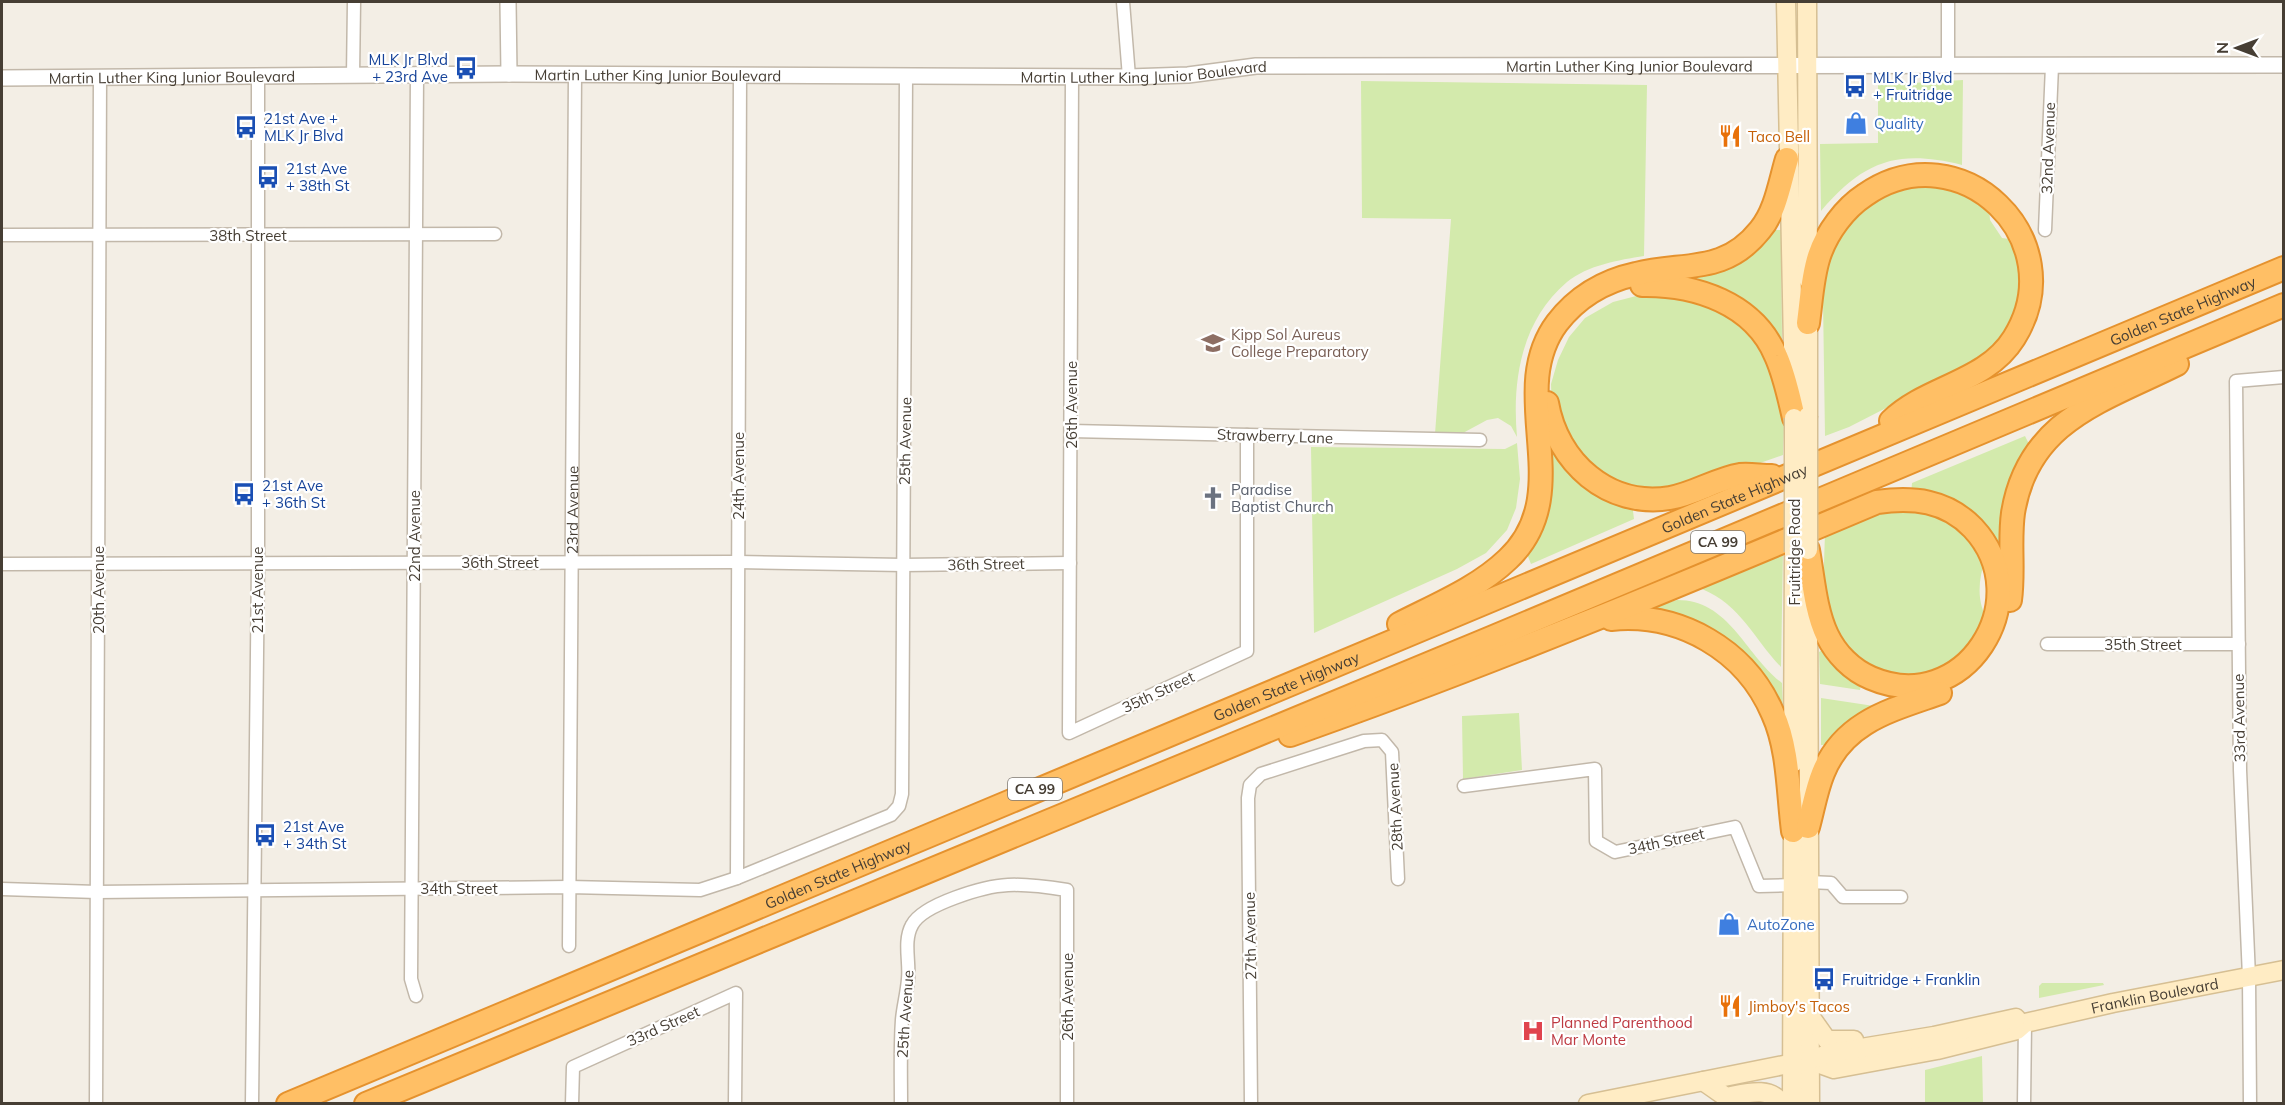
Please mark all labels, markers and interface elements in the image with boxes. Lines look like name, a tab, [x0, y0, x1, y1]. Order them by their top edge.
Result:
north arrow	[2207, 18, 2267, 78]
text: N	[2212, 42, 2232, 54]
place label: MLK Jr Blvd + 23rd Ave	[369, 50, 448, 86]
bus stop icon: MLK Jr Blvd + 23rd Ave	[453, 55, 479, 81]
street label: Martin Luther King Junior Boulevard	[1021, 56, 1267, 87]
street label: Martin Luther King Junior Boulevard	[1506, 56, 1753, 75]
street label: Martin Luther King Junior Boulevard	[535, 65, 781, 85]
street label: Martin Luther King Junior Boulevard	[49, 66, 295, 87]
place label: MLK Jr Blvd + Fruitridge	[1873, 68, 1952, 104]
bus stop icon: MLK Jr Blvd + Fruitridge	[1842, 73, 1868, 99]
street label: 32nd Avenue	[2037, 102, 2059, 194]
place label: 21st Ave + MLK Jr Blvd	[264, 109, 343, 145]
shop icon: Quality	[1843, 110, 1869, 136]
bus stop icon: 21st Ave + MLK Jr Blvd	[233, 114, 259, 140]
place label: Quality	[1874, 114, 1924, 133]
restaurant icon: Taco Bell	[1717, 123, 1743, 149]
place label: Taco Bell	[1748, 127, 1810, 146]
place label: 21st Ave + 38th St	[286, 159, 349, 195]
bus stop icon: 21st Ave + 38th St	[255, 164, 281, 190]
street label: 38th Street	[209, 226, 287, 245]
street label: Golden State Highway	[2107, 271, 2258, 350]
place label: Kipp Sol Aureus College Preparatory	[1231, 325, 1369, 361]
school or university icon: Kipp Sol Aureus College Preparatory	[1200, 330, 1226, 356]
street label: 26th Avenue	[1062, 361, 1081, 449]
street label: 25th Avenue	[895, 397, 915, 485]
street label: Strawberry Lane	[1217, 424, 1333, 448]
street label: 24th Avenue	[729, 432, 748, 520]
street label: Golden State Highway	[1658, 459, 1810, 537]
street label: 23rd Avenue	[562, 466, 582, 554]
place label: 21st Ave + 36th St	[262, 476, 325, 512]
place label: Paradise Baptist Church	[1231, 480, 1334, 516]
bus stop icon: 21st Ave + 36th St	[231, 481, 257, 507]
church icon: Paradise Baptist Church	[1200, 485, 1226, 511]
street label: 22nd Avenue	[405, 490, 424, 582]
street label: Fruitridge Road	[1785, 498, 1804, 606]
road number: CA 99	[1691, 531, 1745, 553]
street label: 20th Avenue	[89, 546, 108, 634]
street label: 21st Avenue	[248, 547, 267, 633]
street label: 36th Street	[461, 553, 539, 572]
street label: 36th Street	[947, 554, 1025, 574]
street label: 35th Street	[2104, 635, 2182, 654]
street label: Golden State Highway	[1210, 647, 1362, 725]
street label: 35th Street	[1119, 667, 1197, 717]
street label: 33rd Avenue	[2229, 674, 2249, 762]
street label: 28th Avenue	[1383, 762, 1407, 852]
road number: CA 99	[1008, 778, 1062, 800]
place label: 21st Ave + 34th St	[283, 817, 346, 853]
bus stop icon: 21st Ave + 34th St	[252, 822, 278, 848]
street label: 34th Street	[1626, 824, 1706, 858]
street label: Golden State Highway	[762, 835, 914, 913]
street label: 34th Street	[420, 879, 498, 898]
street label: 27th Avenue	[1240, 892, 1260, 980]
shop icon: AutoZone	[1716, 911, 1742, 937]
place label: AutoZone	[1747, 915, 1815, 934]
street label: 26th Avenue	[1058, 953, 1077, 1041]
bus stop icon: Fruitridge + Franklin	[1811, 966, 1837, 992]
street label: 25th Avenue	[892, 969, 918, 1059]
place label: Fruitridge + Franklin	[1842, 970, 1980, 989]
street label: Franklin Boulevard	[2089, 973, 2220, 1017]
restaurant icon: Jimboy's Tacos	[1717, 993, 1743, 1019]
place label: Jimboy's Tacos	[1748, 997, 1850, 1016]
street label: 33rd Street	[624, 1002, 702, 1050]
place label: Planned Parenthood Mar Monte	[1551, 1013, 1693, 1049]
hospital icon: Planned Parenthood Mar Monte	[1520, 1018, 1546, 1044]

